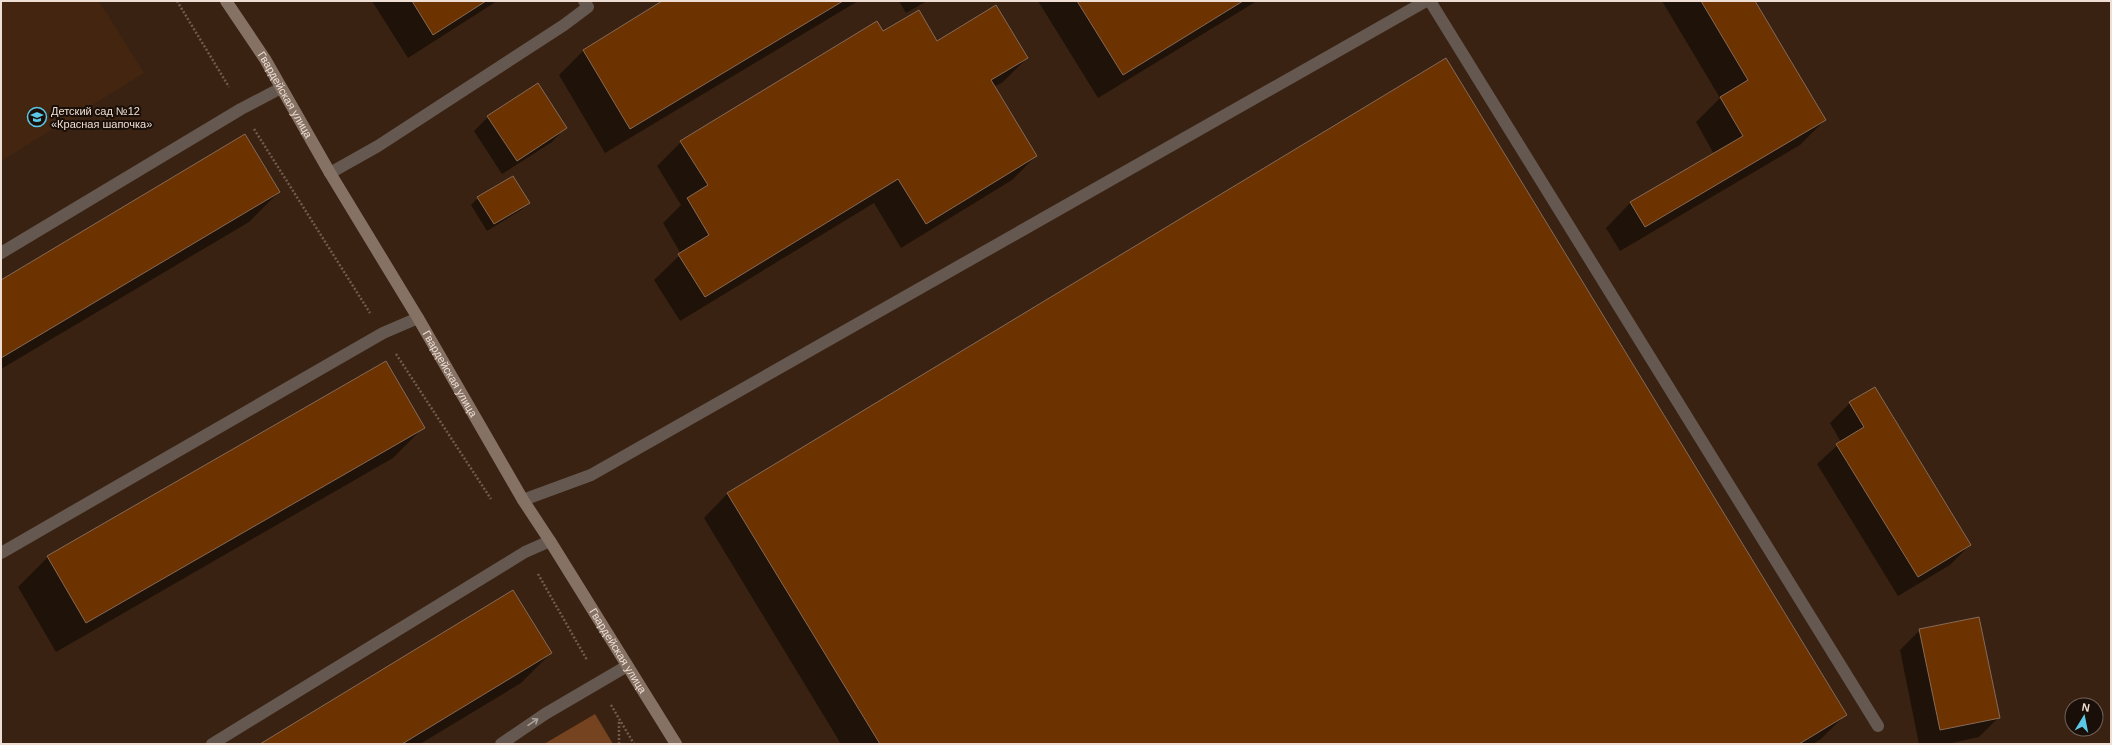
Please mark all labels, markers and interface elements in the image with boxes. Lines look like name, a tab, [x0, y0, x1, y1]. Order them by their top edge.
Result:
street label: Гвардейская улица	[256, 49, 315, 141]
place label: Детский сад №12 «Красная шапочка»	[51, 105, 152, 130]
school or university icon: Детский сад №12 «Красная шапочка»	[26, 106, 48, 128]
street label: Гвардейская улица	[420, 328, 480, 420]
street label: Гвардейская улица	[587, 606, 649, 696]
north arrow	[2064, 697, 2104, 737]
text: N	[2081, 701, 2091, 714]
one-way arrow	[527, 718, 538, 726]

